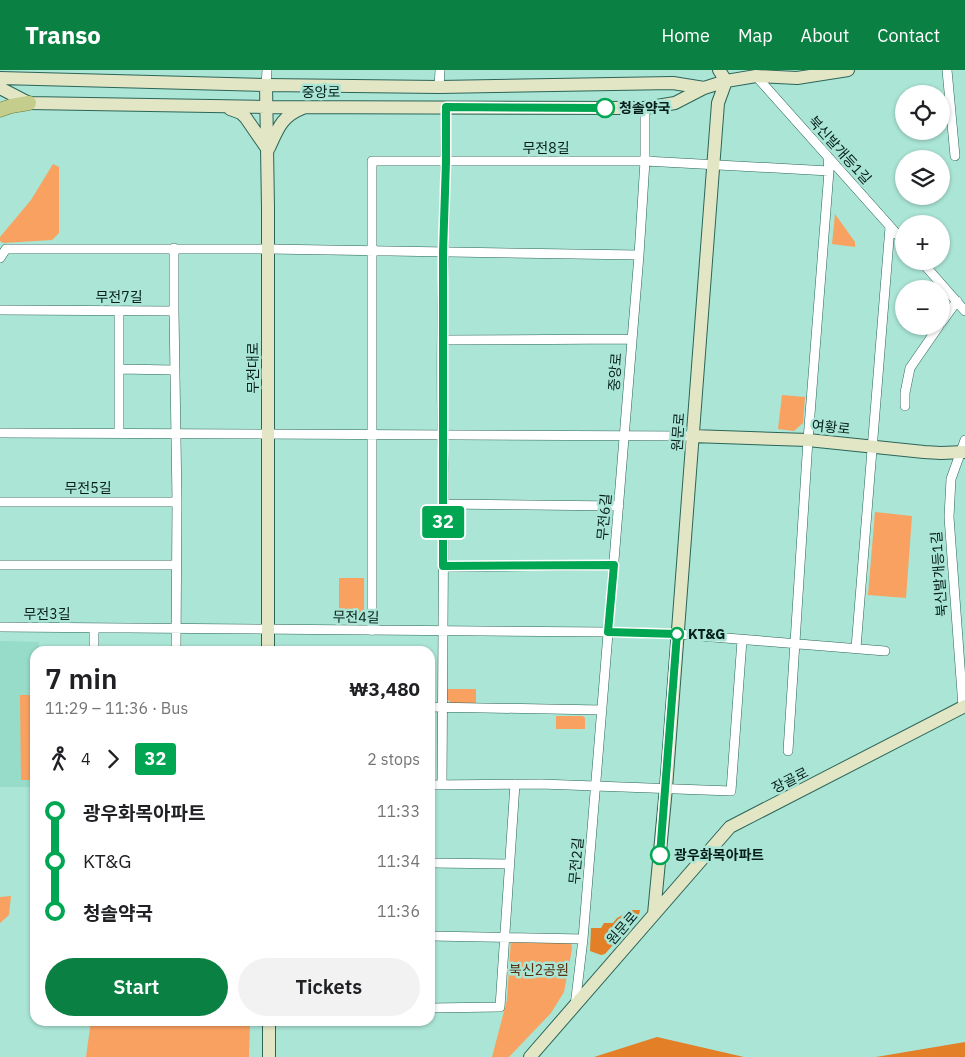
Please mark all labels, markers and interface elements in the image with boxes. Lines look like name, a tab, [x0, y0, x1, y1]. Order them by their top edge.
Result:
text: Transo	[25, 19, 101, 51]
text: Home	[662, 24, 710, 47]
text: Map	[738, 24, 773, 47]
text: About	[801, 24, 849, 47]
text: Contact	[877, 24, 940, 47]
street label: 중앙로	[302, 83, 340, 101]
map controls	[895, 85, 950, 335]
button: locate	[895, 85, 950, 140]
marker: 청솔약국	[595, 98, 615, 118]
place label: 청솔약국	[619, 99, 671, 117]
street label: 북신발개등1길	[805, 112, 875, 188]
street label: 무전8길	[522, 139, 570, 157]
button: layers	[895, 150, 950, 205]
button: +	[895, 215, 950, 270]
button: −	[895, 280, 950, 335]
street label: 무전7길	[95, 288, 143, 306]
street label: 무전대로	[244, 342, 262, 394]
street label: 중앙로	[605, 352, 625, 392]
street label: 원문로	[668, 412, 688, 452]
street label: 여황로	[811, 416, 851, 438]
street label: 무전5길	[64, 479, 112, 497]
street label: 무전6길	[593, 493, 615, 541]
line badge: 32	[420, 506, 466, 538]
text: 32	[432, 510, 454, 533]
street label: 북신발개등1길	[927, 531, 951, 617]
street label: 무전3길	[23, 605, 71, 623]
street label: 무전4길	[332, 608, 380, 626]
place label: KT&G	[688, 625, 725, 643]
marker: KT&G	[670, 627, 684, 641]
text: 7 min	[45, 660, 117, 697]
text: ₩3,480	[349, 677, 420, 701]
text: 11:29 – 11:36 · Bus	[45, 698, 188, 718]
icon: walk	[45, 745, 73, 773]
icon: forward	[99, 745, 127, 773]
text: 32	[145, 747, 166, 770]
text: 4	[81, 749, 91, 769]
text: 2 stops	[367, 749, 420, 769]
street label: 장골로	[769, 763, 811, 797]
text: 광우화목아파트	[83, 801, 205, 825]
text: 11:33	[377, 801, 420, 821]
street label: 무전2길	[565, 837, 587, 885]
marker: 광우화목아파트	[650, 845, 670, 865]
place label: 광우화목아파트	[674, 846, 764, 864]
text: KT&G	[83, 849, 131, 873]
text: 11:34	[377, 851, 420, 871]
text: 청솔약국	[83, 901, 153, 925]
text: 11:36	[377, 901, 420, 921]
street label: 원문로	[603, 907, 642, 948]
button: Start	[45, 958, 228, 1016]
button: Tickets	[238, 958, 420, 1016]
park label: 북신2공원	[509, 961, 569, 979]

